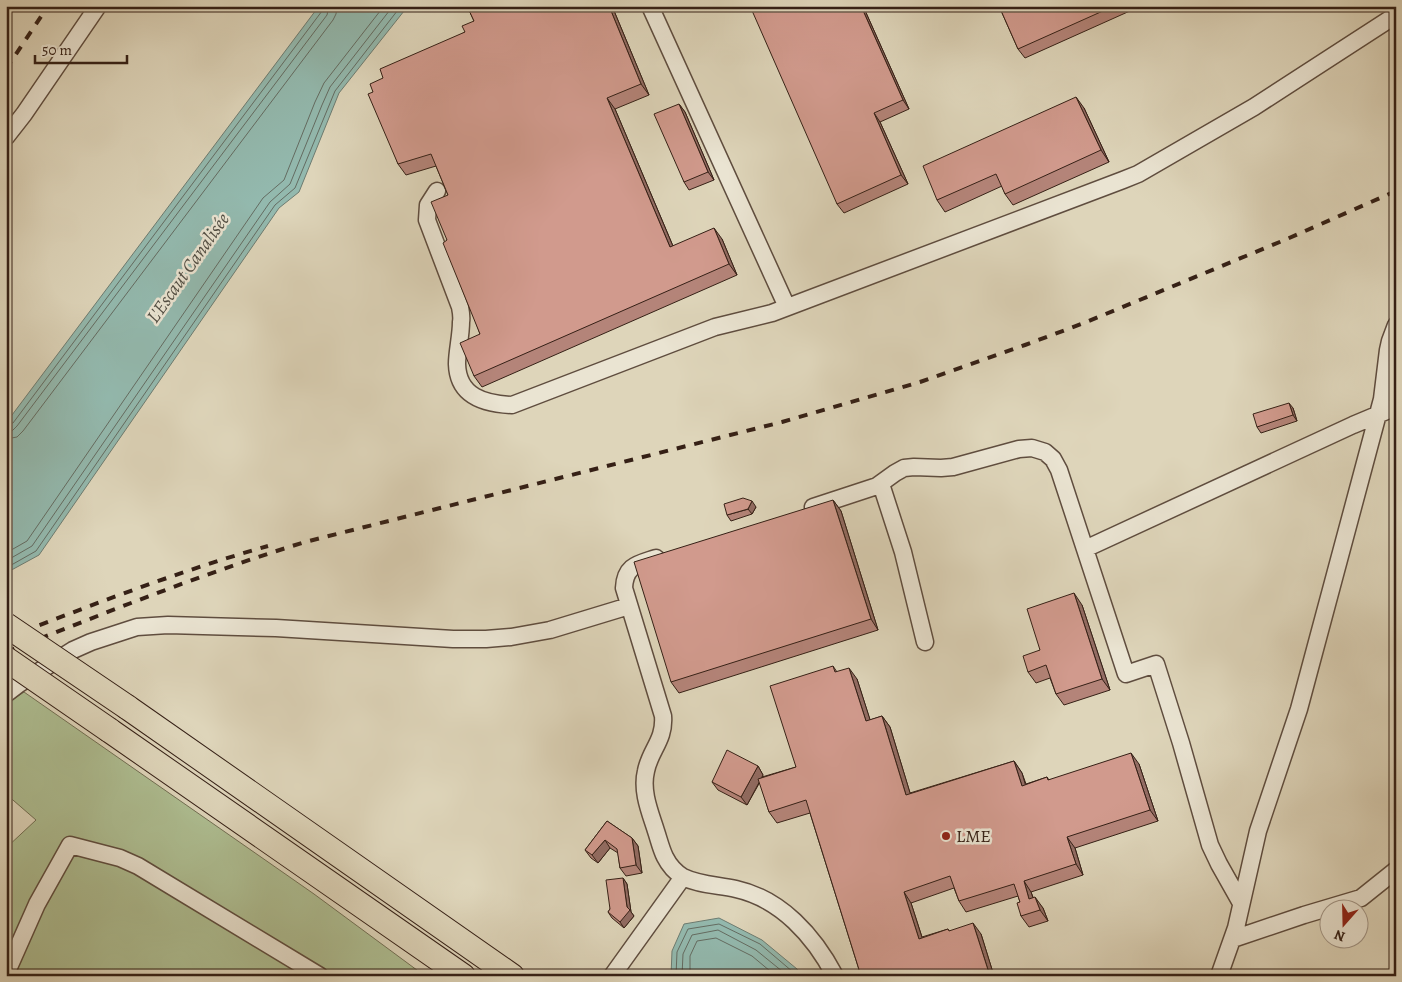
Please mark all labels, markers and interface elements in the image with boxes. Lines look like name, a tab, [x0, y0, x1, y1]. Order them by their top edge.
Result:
scale bar	[35, 32, 128, 64]
text: 50 m	[42, 40, 72, 60]
water label: L'Escaut Canalisée	[140, 208, 236, 328]
place label: LME	[956, 824, 991, 848]
marker: LME	[940, 830, 952, 842]
north arrow	[1320, 900, 1370, 950]
text: N	[1332, 925, 1348, 946]

